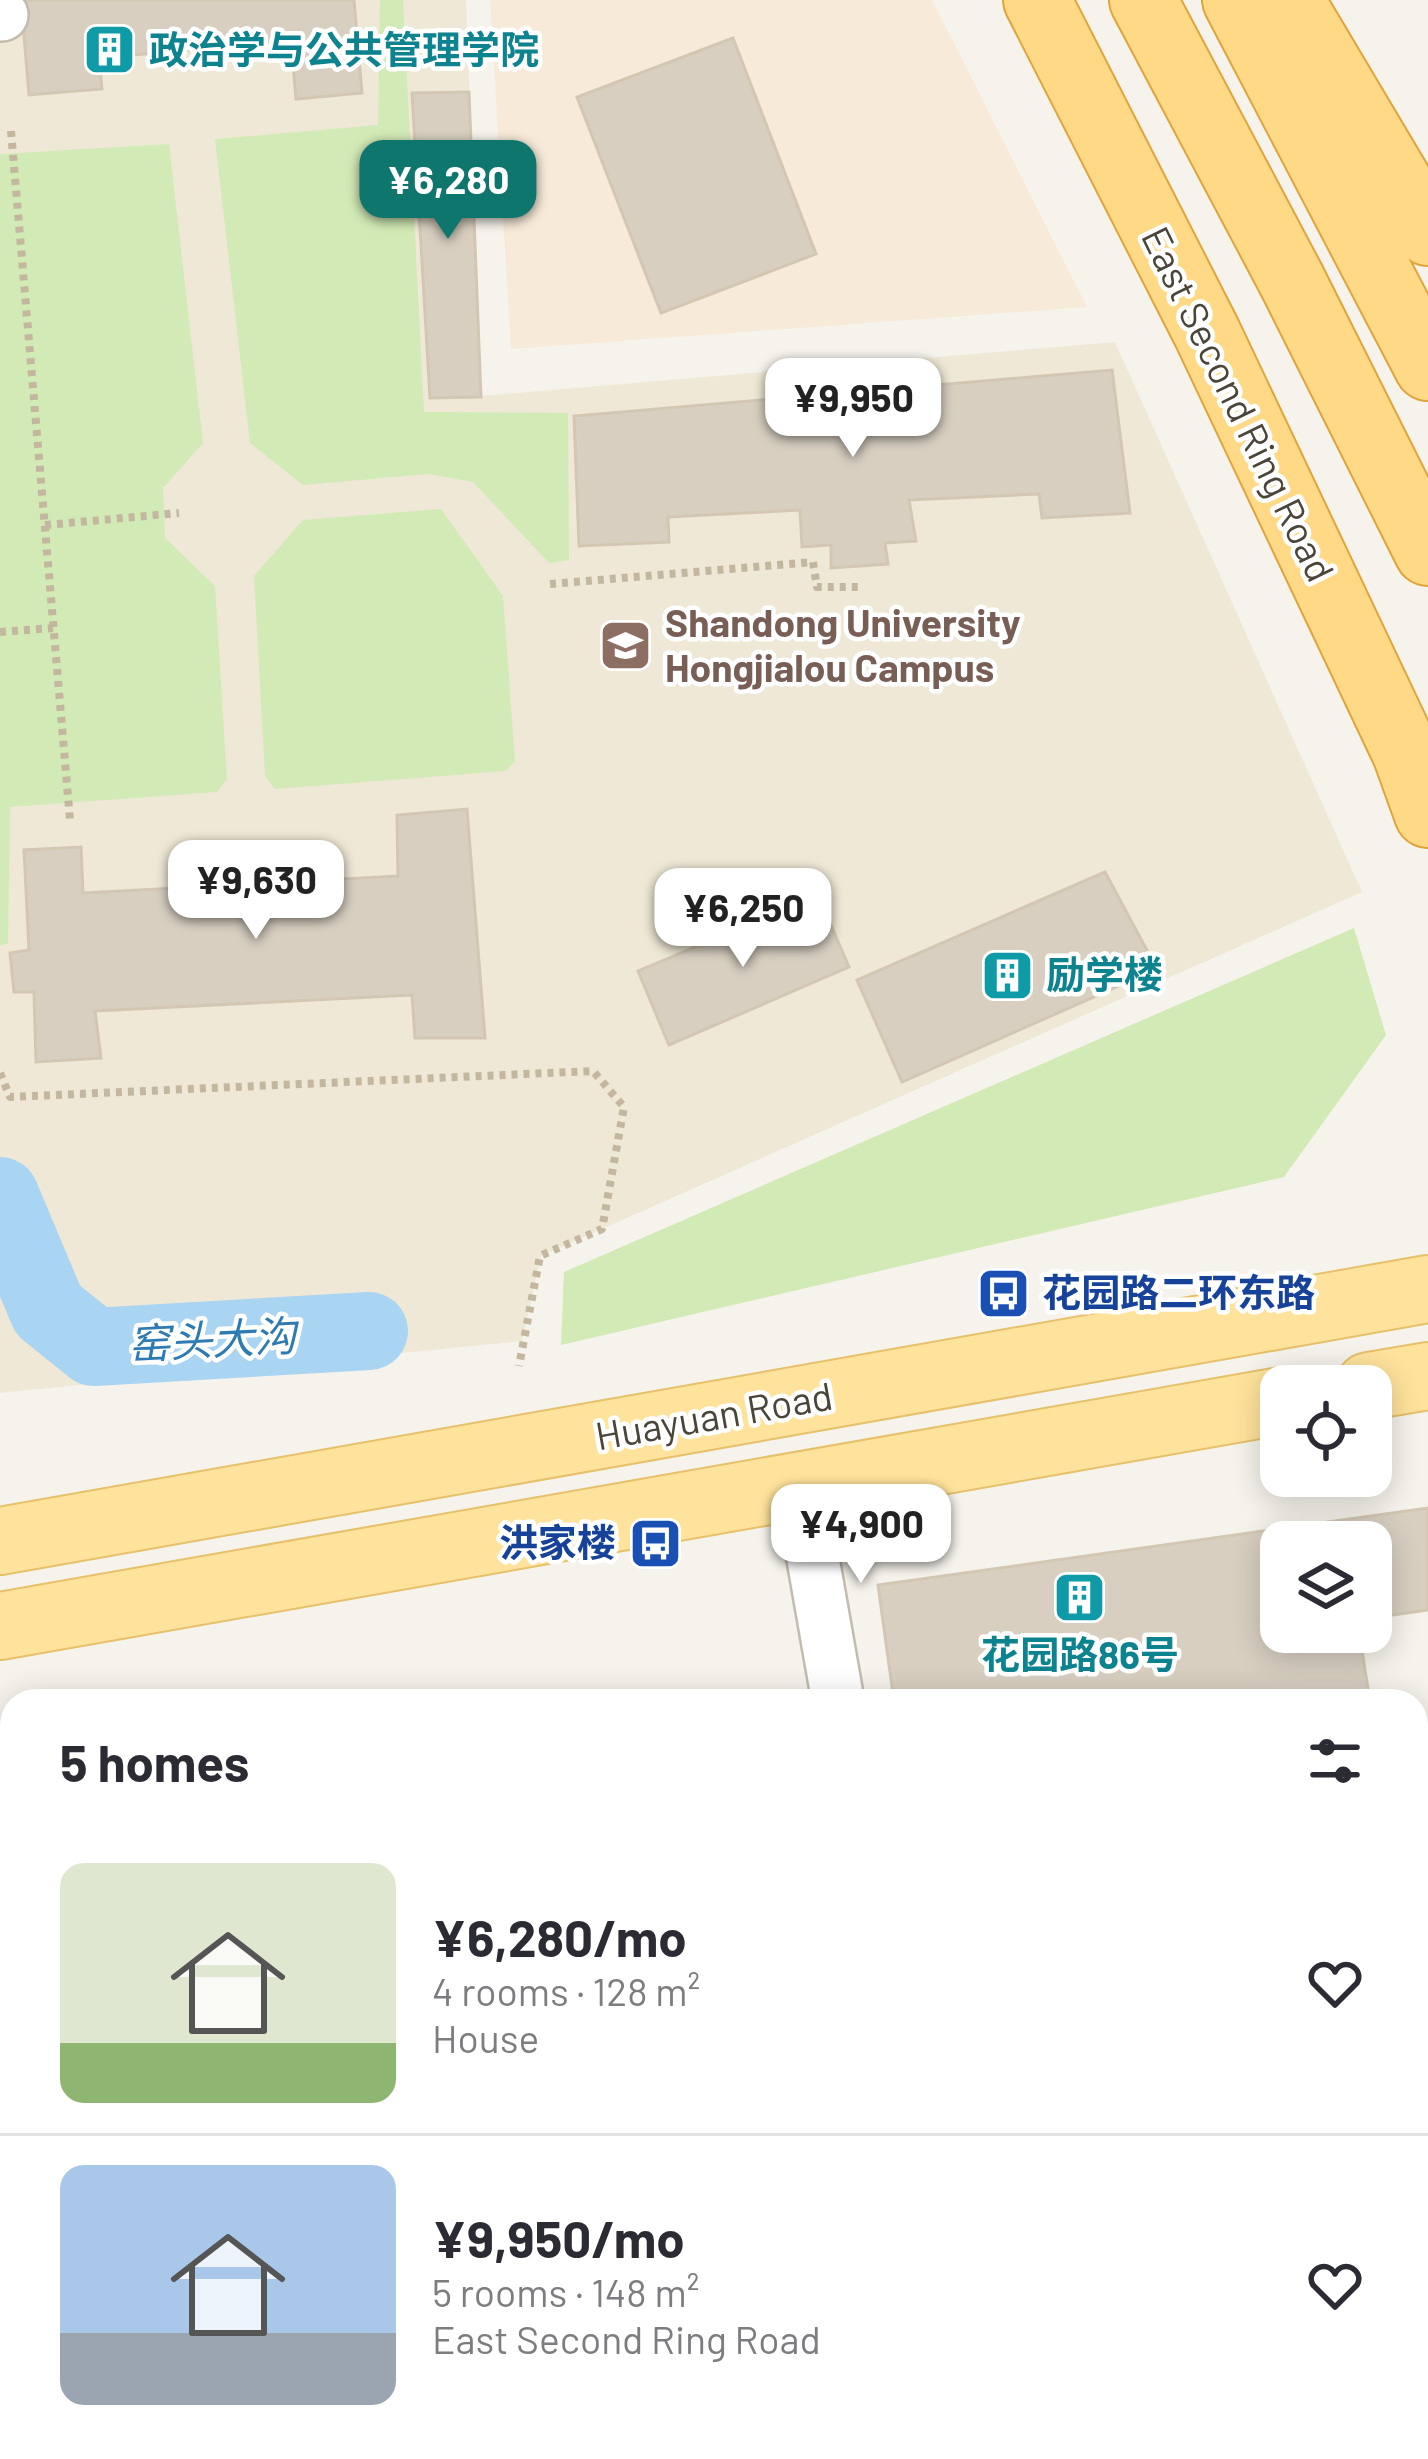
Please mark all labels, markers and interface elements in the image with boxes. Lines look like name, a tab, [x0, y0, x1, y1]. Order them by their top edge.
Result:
building icon: 政治学与公共管理学院	[82, 22, 138, 78]
place label: 政治学与公共管理学院	[149, 25, 539, 72]
pin: ¥6,280	[350, 140, 546, 242]
text: ¥6,280	[386, 155, 510, 202]
street label: East Second Ring Road	[1133, 218, 1346, 588]
pin: ¥9,950	[755, 358, 951, 460]
text: ¥9,950	[792, 373, 914, 420]
place label: Shandong University Hongjialou Campus	[665, 598, 1021, 690]
school or university icon: Shandong University Hongjialou Campus	[598, 617, 654, 673]
pin: ¥9,630	[158, 840, 354, 942]
text: ¥9,630	[195, 855, 317, 902]
pin: ¥6,250	[645, 868, 841, 970]
text: ¥6,250	[681, 883, 805, 930]
building icon: 励学楼	[979, 947, 1035, 1003]
place label: 励学楼	[1046, 950, 1163, 997]
bus stop icon: 花园路二环东路	[975, 1265, 1031, 1321]
place label: 花园路二环东路	[1042, 1268, 1315, 1315]
water label: 窑头大沟	[127, 1308, 301, 1367]
map controls	[1260, 1365, 1392, 1653]
button: locate	[1260, 1365, 1392, 1497]
street label: Huayuan Road	[591, 1371, 836, 1459]
pin: ¥4,900	[763, 1484, 959, 1586]
text: ¥4,900	[798, 1499, 924, 1546]
bus stop icon: 洪家楼	[627, 1515, 683, 1571]
place label: 洪家楼	[499, 1518, 616, 1565]
button: layers	[1260, 1521, 1392, 1653]
building icon: 花园路86号	[1052, 1570, 1108, 1626]
place label: 花园路86号	[981, 1630, 1179, 1677]
icon: filters	[1302, 1728, 1368, 1794]
text: 5 homes	[60, 1731, 249, 1792]
text: ¥6,280/mo	[432, 1906, 687, 1967]
icon: home	[156, 1911, 300, 2055]
icon: heart	[1302, 1950, 1368, 2016]
text: 4 rooms · 128 m²	[432, 1967, 700, 2014]
text: House	[432, 2014, 539, 2061]
text: ¥9,950/mo	[432, 2207, 685, 2268]
icon: home	[156, 2213, 300, 2357]
icon: heart	[1302, 2252, 1368, 2318]
text: 5 rooms · 148 m²	[432, 2268, 699, 2315]
text: East Second Ring Road	[432, 2315, 821, 2362]

